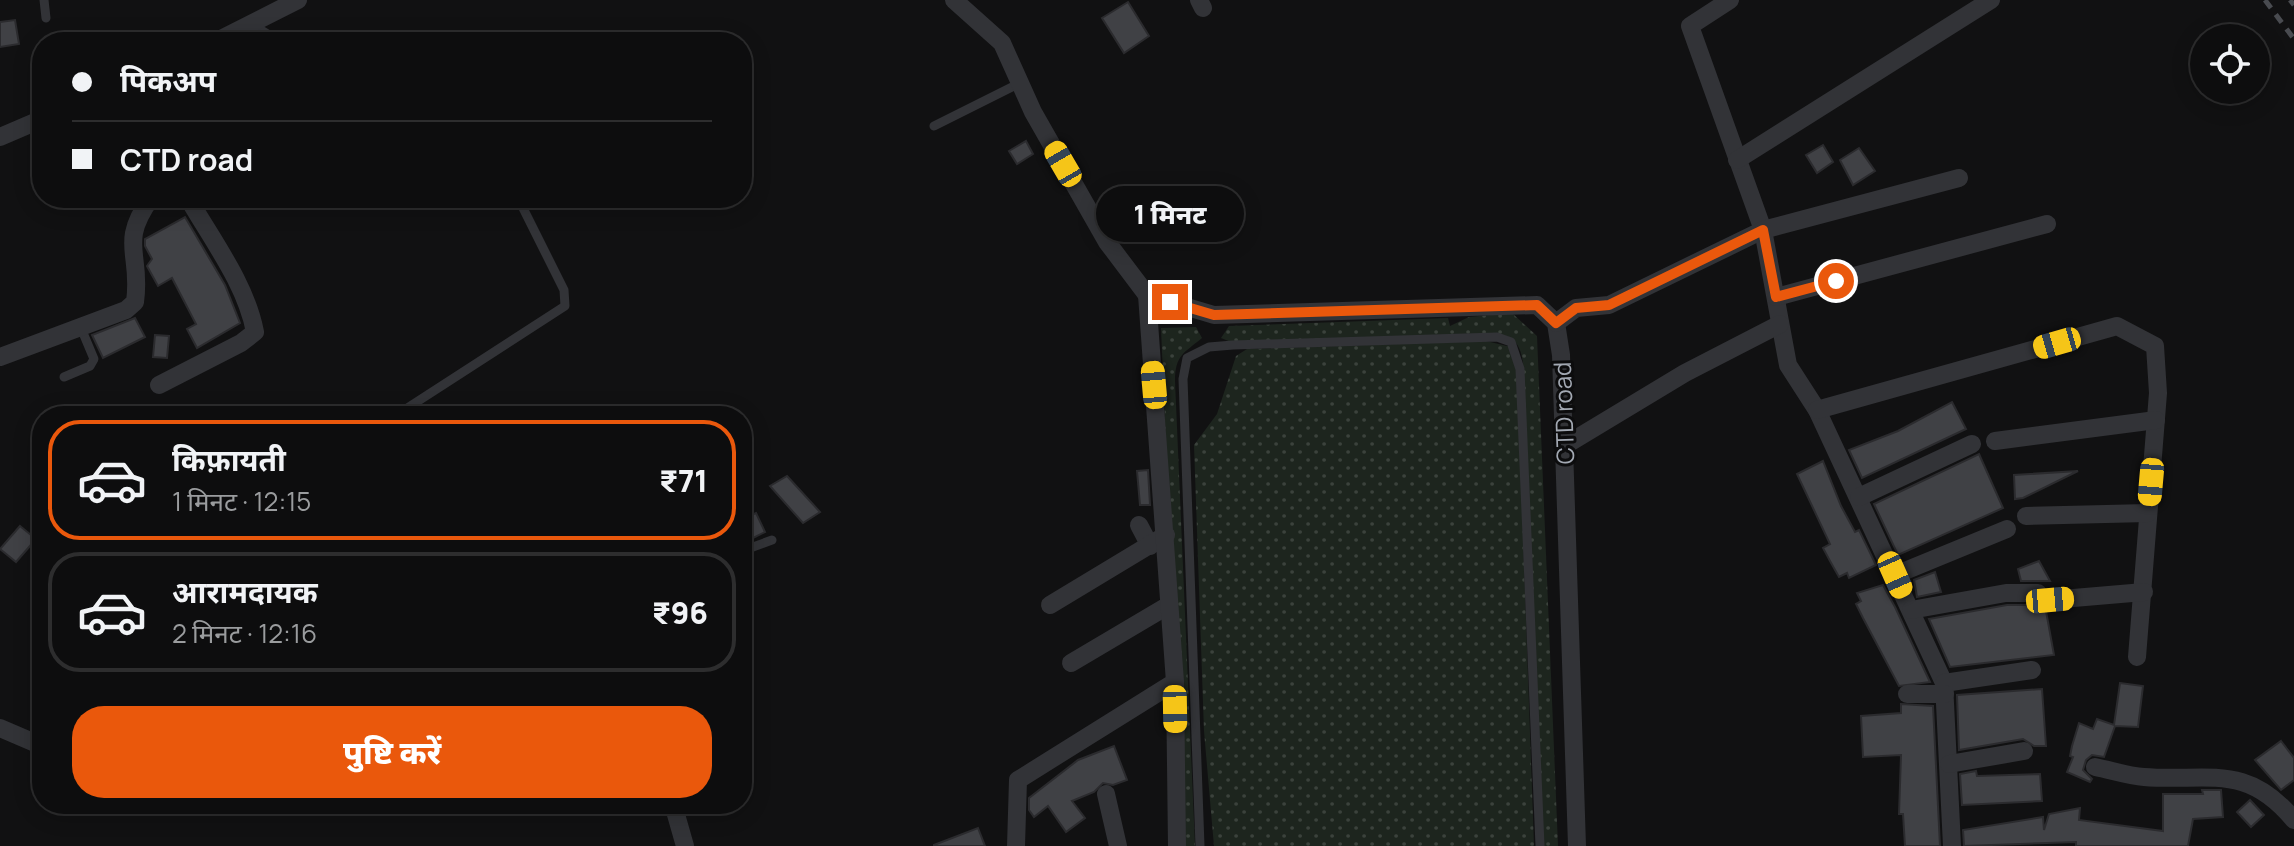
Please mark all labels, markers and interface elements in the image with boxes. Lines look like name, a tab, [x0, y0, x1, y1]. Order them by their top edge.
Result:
map controls	[2190, 24, 2270, 104]
button: locate	[2190, 24, 2270, 104]
text: पिकअप	[120, 60, 216, 101]
car	[1041, 137, 1085, 191]
text: CTD road	[120, 139, 253, 180]
callout: 1 मिनट	[1096, 186, 1244, 242]
text: 1 मिनट	[1134, 196, 1206, 232]
route start	[1818, 263, 1854, 299]
route end	[1152, 284, 1188, 320]
car	[2031, 325, 2083, 361]
car	[1140, 360, 1168, 410]
street label: CTD road	[1545, 361, 1581, 465]
text: किफ़ायती	[172, 439, 286, 480]
icon: car	[76, 444, 148, 516]
car	[2137, 457, 2165, 507]
text: ₹71	[659, 460, 708, 501]
text: 1 मिनट · 12:15	[172, 483, 311, 519]
car	[1874, 548, 1916, 602]
text: आरामदायक	[172, 571, 318, 612]
icon: car	[76, 576, 148, 648]
car	[2025, 586, 2075, 614]
text: ₹96	[652, 592, 708, 633]
text: 2 मिनट · 12:16	[172, 615, 317, 651]
car	[1163, 685, 1187, 733]
button: पुष्टि करें	[72, 706, 712, 798]

